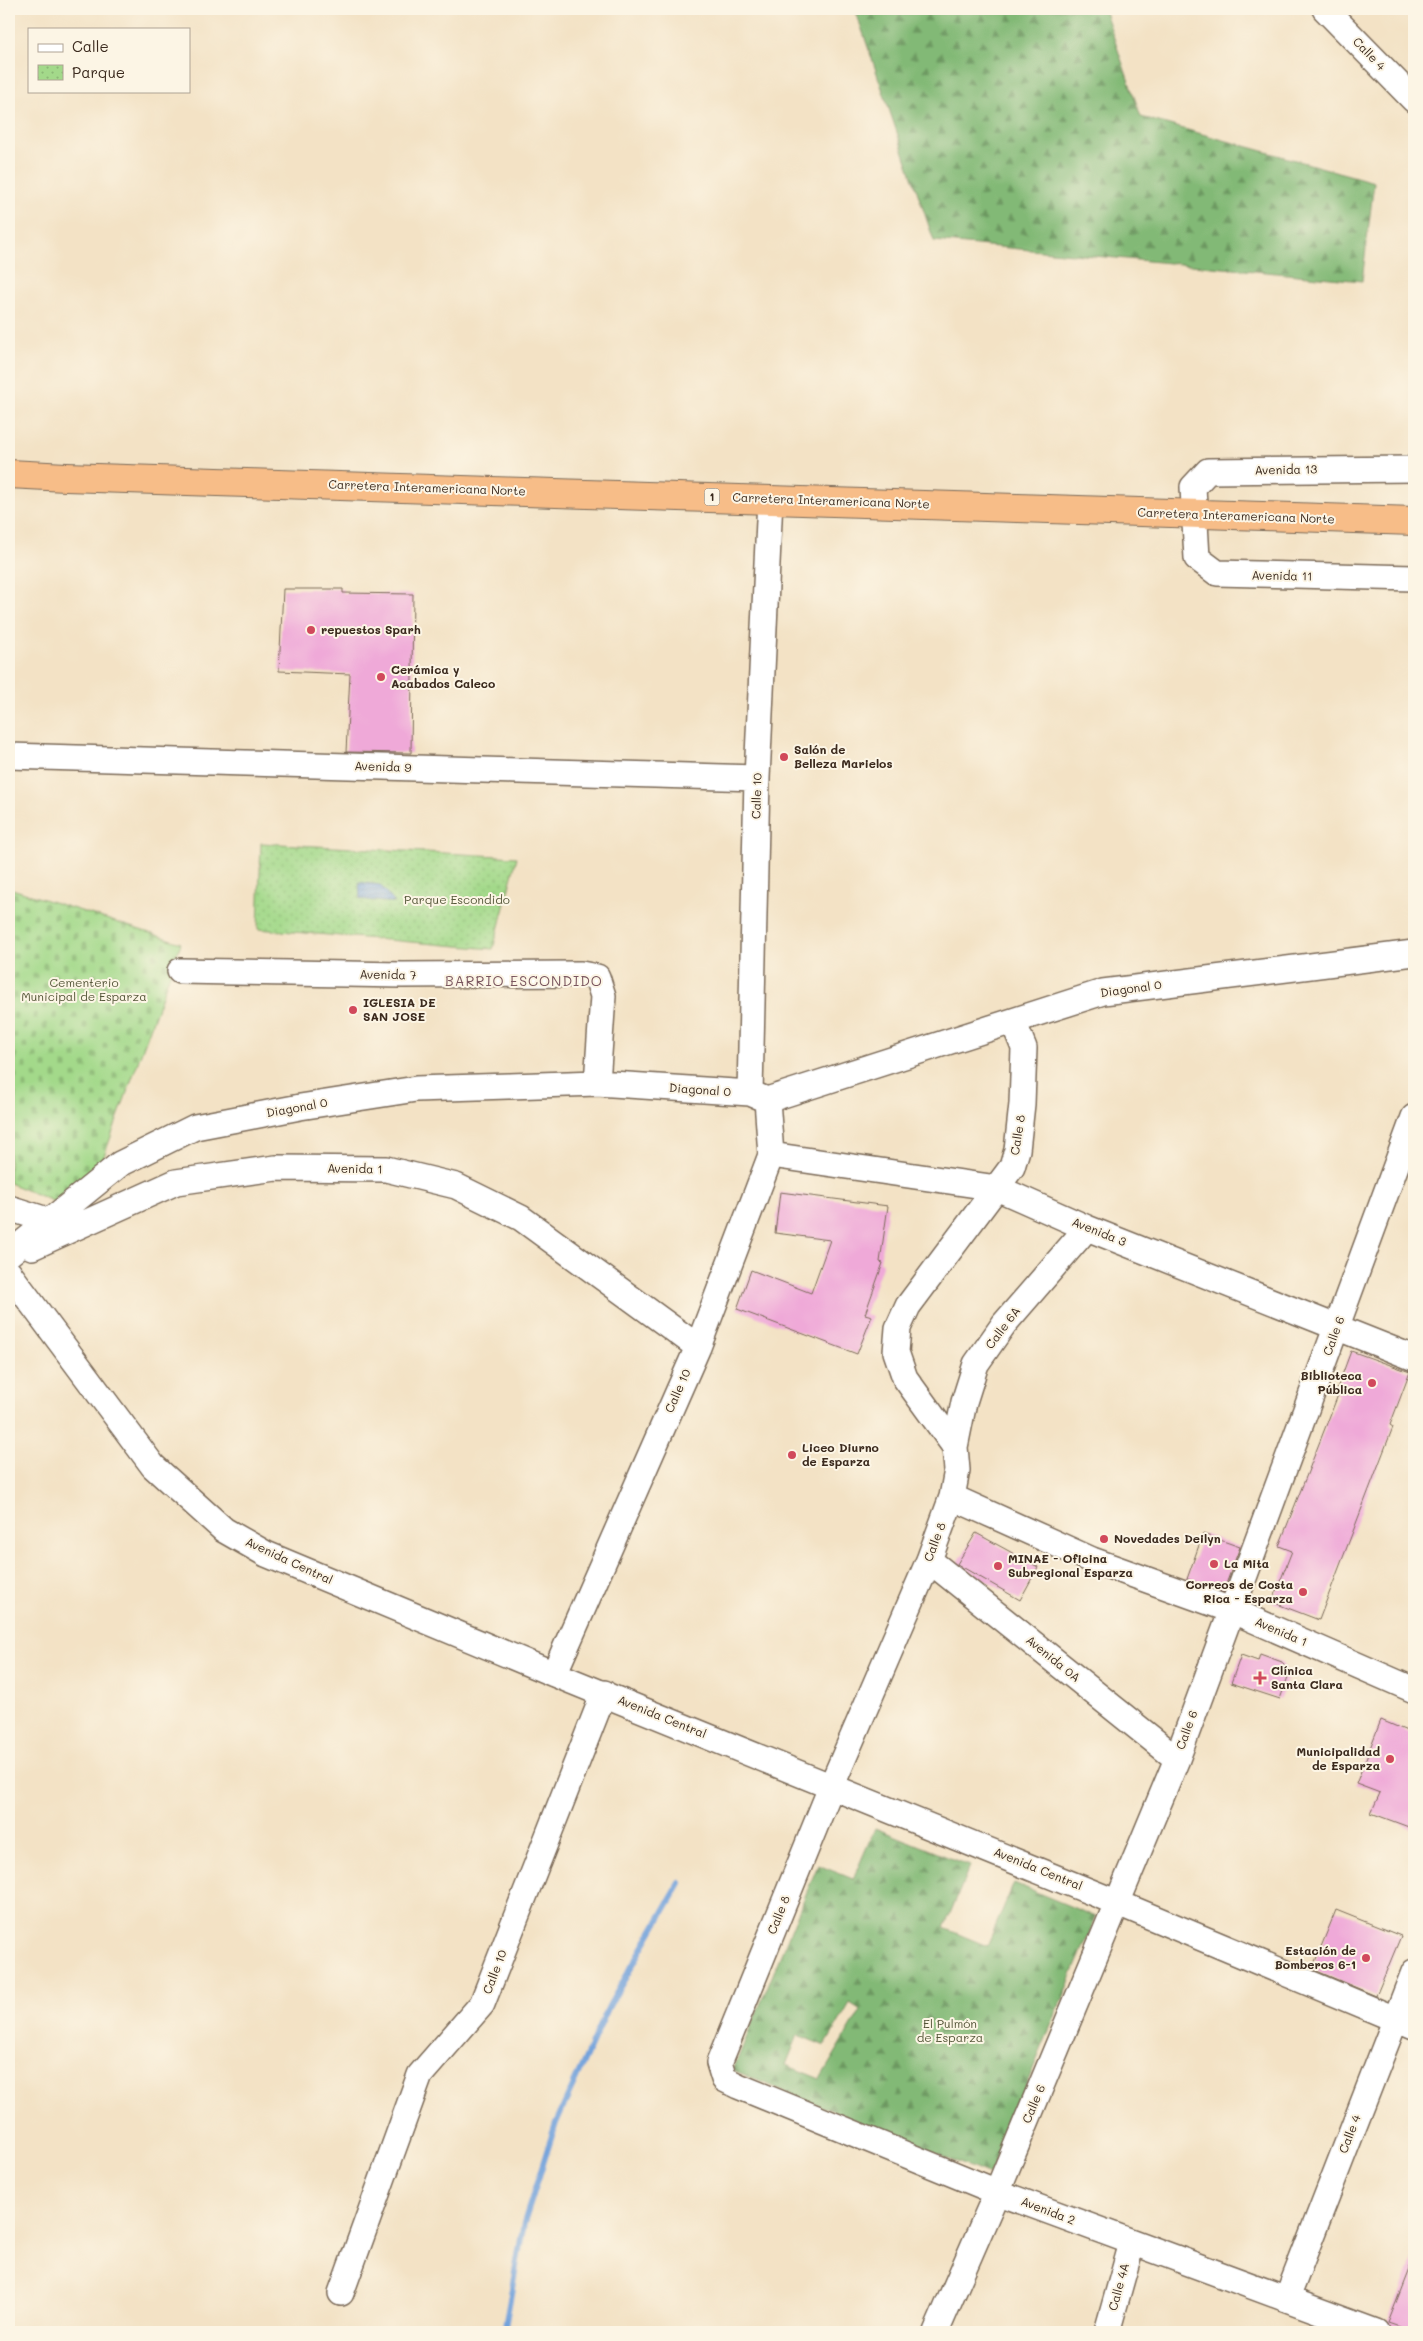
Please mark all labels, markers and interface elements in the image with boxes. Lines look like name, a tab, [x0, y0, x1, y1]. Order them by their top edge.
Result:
legend	[28, 28, 190, 92]
street label: Calle 4	[1350, 33, 1390, 73]
text: Calle	[72, 36, 109, 56]
text: Parque	[72, 62, 125, 82]
street label: Avenida 13	[1255, 460, 1317, 478]
street label: Carretera Interamericana Norte	[328, 476, 526, 498]
road number: 1	[704, 488, 720, 506]
street label: Carretera Interamericana Norte	[732, 489, 930, 511]
street label: Carretera Interamericana Norte	[1137, 504, 1335, 526]
street label: Avenida 11	[1251, 566, 1313, 584]
place label: repuestos Sparh	[321, 621, 421, 637]
marker: repuestos Sparh	[305, 624, 317, 636]
place label: Cerámica y Acabados Caleco	[391, 661, 495, 691]
marker: Cerámica y Acabados Caleco	[375, 671, 387, 683]
place label: Salón de Belleza Marielos	[794, 741, 892, 771]
marker: Salón de Belleza Marielos	[778, 751, 790, 763]
street label: Avenida 9	[354, 757, 412, 775]
street label: Calle 10	[747, 772, 765, 819]
park label: Parque Escondido	[404, 891, 510, 907]
street label: Avenida 7	[359, 966, 417, 983]
district label: BARRIO ESCONDIDO	[445, 971, 603, 990]
park label: Cementerio Municipal de Esparza	[21, 974, 147, 1004]
street label: Diagonal 0	[1099, 976, 1163, 1000]
place label: IGLESIA DE SAN JOSE	[363, 994, 436, 1024]
marker: IGLESIA DE SAN JOSE	[347, 1004, 359, 1016]
street label: Diagonal 0	[669, 1079, 732, 1099]
street label: Diagonal 0	[265, 1094, 329, 1120]
street label: Calle 8	[1006, 1114, 1028, 1156]
street label: Avenida 1	[327, 1160, 383, 1176]
street label: Avenida 3	[1070, 1213, 1129, 1249]
street label: Calle 6A	[981, 1303, 1023, 1352]
street label: Calle 6	[1319, 1314, 1348, 1357]
street label: Calle 10	[660, 1366, 694, 1415]
place label: Biblioteca Pública	[1301, 1367, 1362, 1397]
marker: Biblioteca Pública	[1366, 1377, 1378, 1389]
place label: Liceo Diurno de Esparza	[802, 1439, 879, 1469]
marker: Liceo Diurno de Esparza	[786, 1449, 798, 1461]
street label: Calle 8	[919, 1520, 949, 1563]
place label: Novedades Deilyn	[1114, 1530, 1221, 1546]
street label: Avenida Central	[243, 1533, 336, 1587]
marker: Novedades Deilyn	[1098, 1533, 1110, 1545]
place label: MINAE - Oficina Subregional Esparza	[1008, 1550, 1133, 1580]
place label: La Mita	[1224, 1555, 1269, 1571]
marker: La Mita	[1208, 1558, 1220, 1570]
marker: MINAE - Oficina Subregional Esparza	[992, 1560, 1004, 1572]
place label: Correos de Costa Rica - Esparza	[1186, 1576, 1293, 1606]
marker: Correos de Costa Rica - Esparza	[1297, 1586, 1309, 1598]
street label: Avenida 1	[1253, 1613, 1310, 1649]
street label: Avenida 0A	[1023, 1631, 1084, 1685]
place label: Clínica Santa Clara	[1271, 1662, 1343, 1692]
marker: Clínica Santa Clara	[1253, 1671, 1267, 1685]
street label: Avenida Central	[616, 1691, 709, 1741]
street label: Calle 6	[1172, 1708, 1201, 1751]
place label: Municipalidad de Esparza	[1296, 1743, 1380, 1773]
marker: Municipalidad de Esparza	[1384, 1753, 1396, 1765]
street label: Avenida Central	[992, 1843, 1085, 1893]
street label: Calle 8	[763, 1893, 793, 1936]
place label: Estación de Bomberos 6-1	[1275, 1942, 1356, 1972]
street label: Calle 10	[478, 1947, 510, 1996]
marker: Estación de Bomberos 6-1	[1360, 1952, 1372, 1964]
park label: El Pulmón de Esparza	[917, 2015, 983, 2045]
street label: Calle 6	[1018, 2082, 1048, 2125]
street label: Calle 4	[1334, 2112, 1364, 2155]
street label: Avenida 2	[1019, 2192, 1078, 2228]
street label: Calle 4A	[1104, 2261, 1132, 2312]

